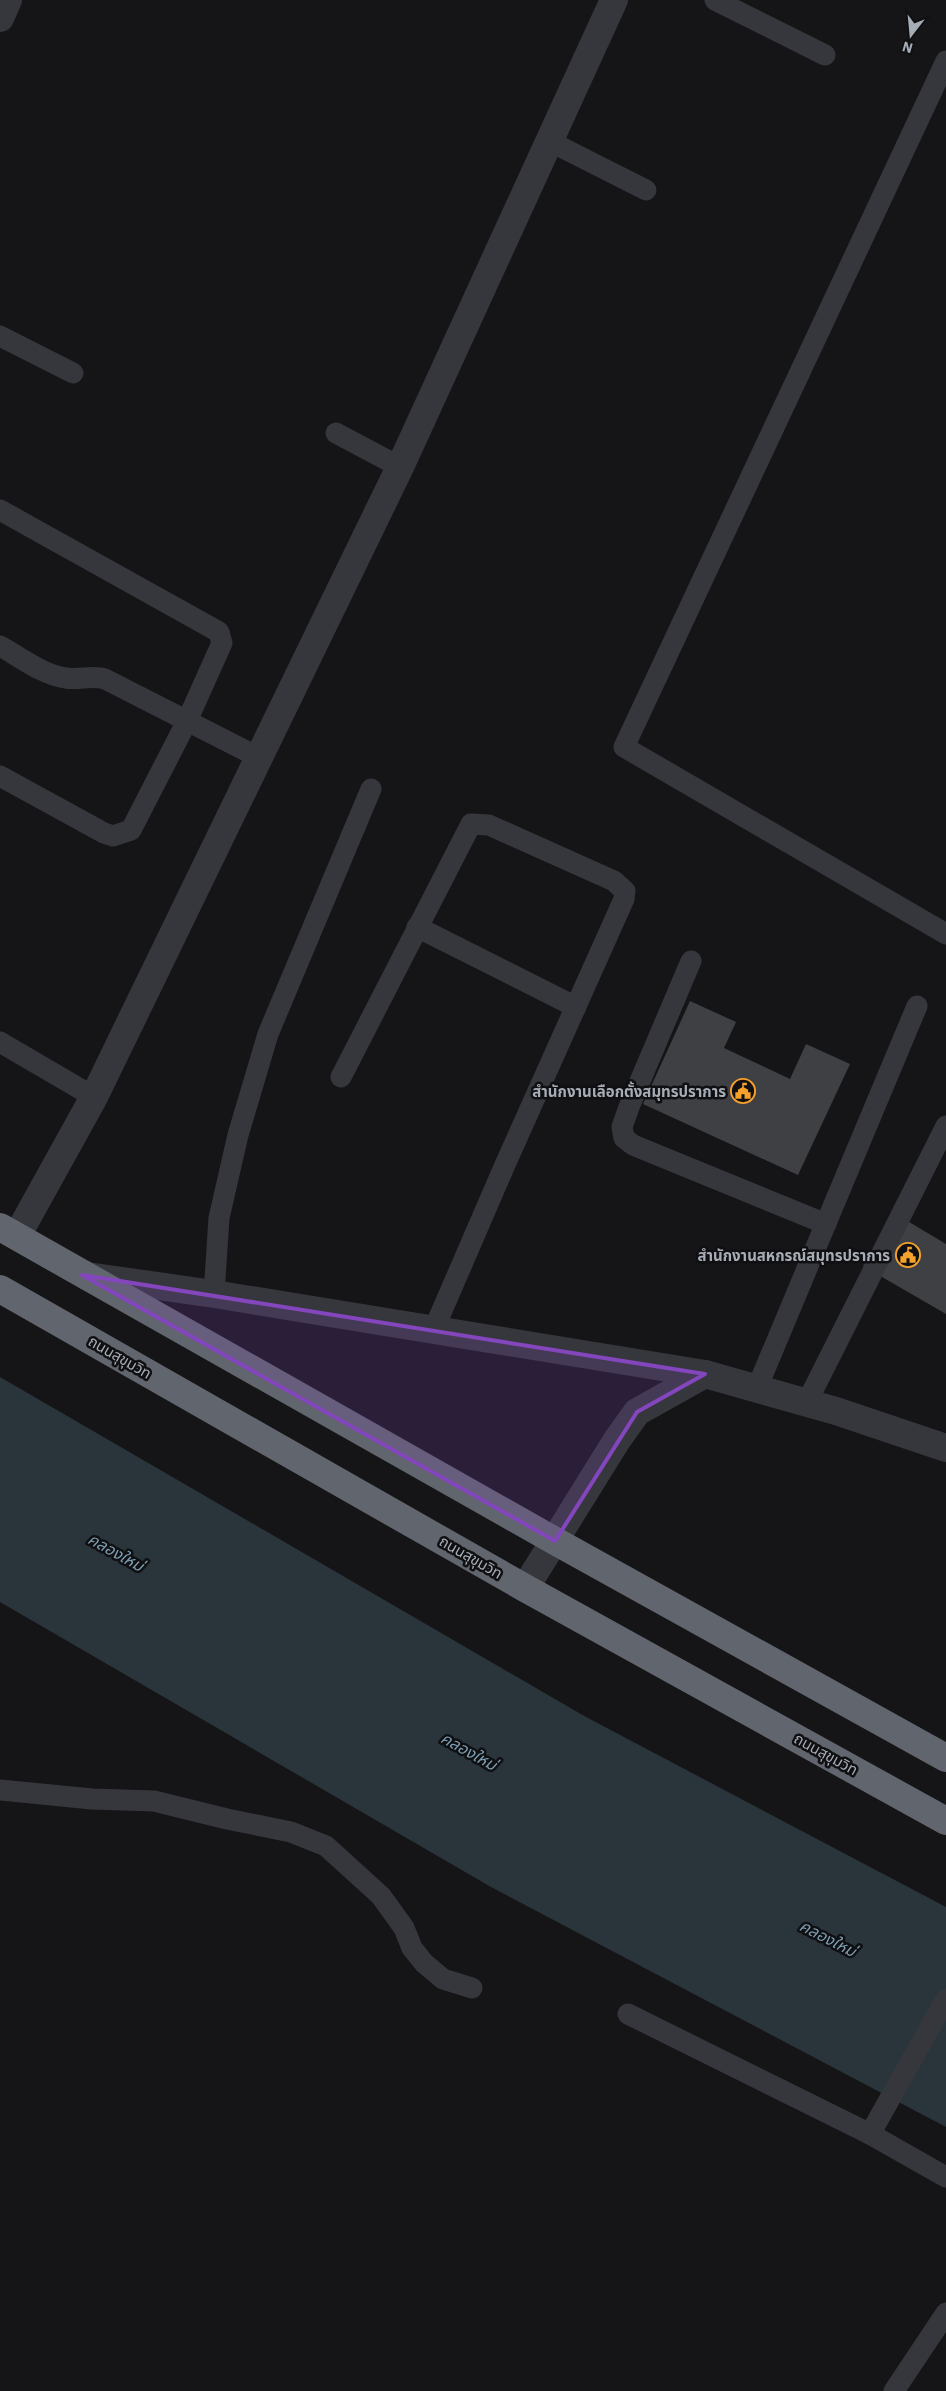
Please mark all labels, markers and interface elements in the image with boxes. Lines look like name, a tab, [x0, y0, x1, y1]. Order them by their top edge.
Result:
north arrow	[886, 10, 936, 60]
text: N	[900, 37, 915, 58]
public building icon: สำนักงานเลือกตั้งสมุทรปราการ	[730, 1078, 756, 1104]
place label: สำนักงานเลือกตั้งสมุทรปราการ	[532, 1081, 726, 1101]
public building icon: สำนักงานสหกรณ์สมุทรปราการ	[895, 1242, 921, 1268]
place label: สำนักงานสหกรณ์สมุทรปราการ	[697, 1246, 890, 1265]
street label: ถนนสุขุมวิท	[85, 1331, 155, 1383]
water label: คลองใหม่	[85, 1529, 149, 1576]
street label: ถนนสุขุมวิท	[436, 1531, 506, 1583]
water label: คลองใหม่	[438, 1728, 502, 1775]
street label: ถนนสุขุมวิท	[791, 1729, 861, 1779]
water label: คลองใหม่	[796, 1915, 861, 1962]

